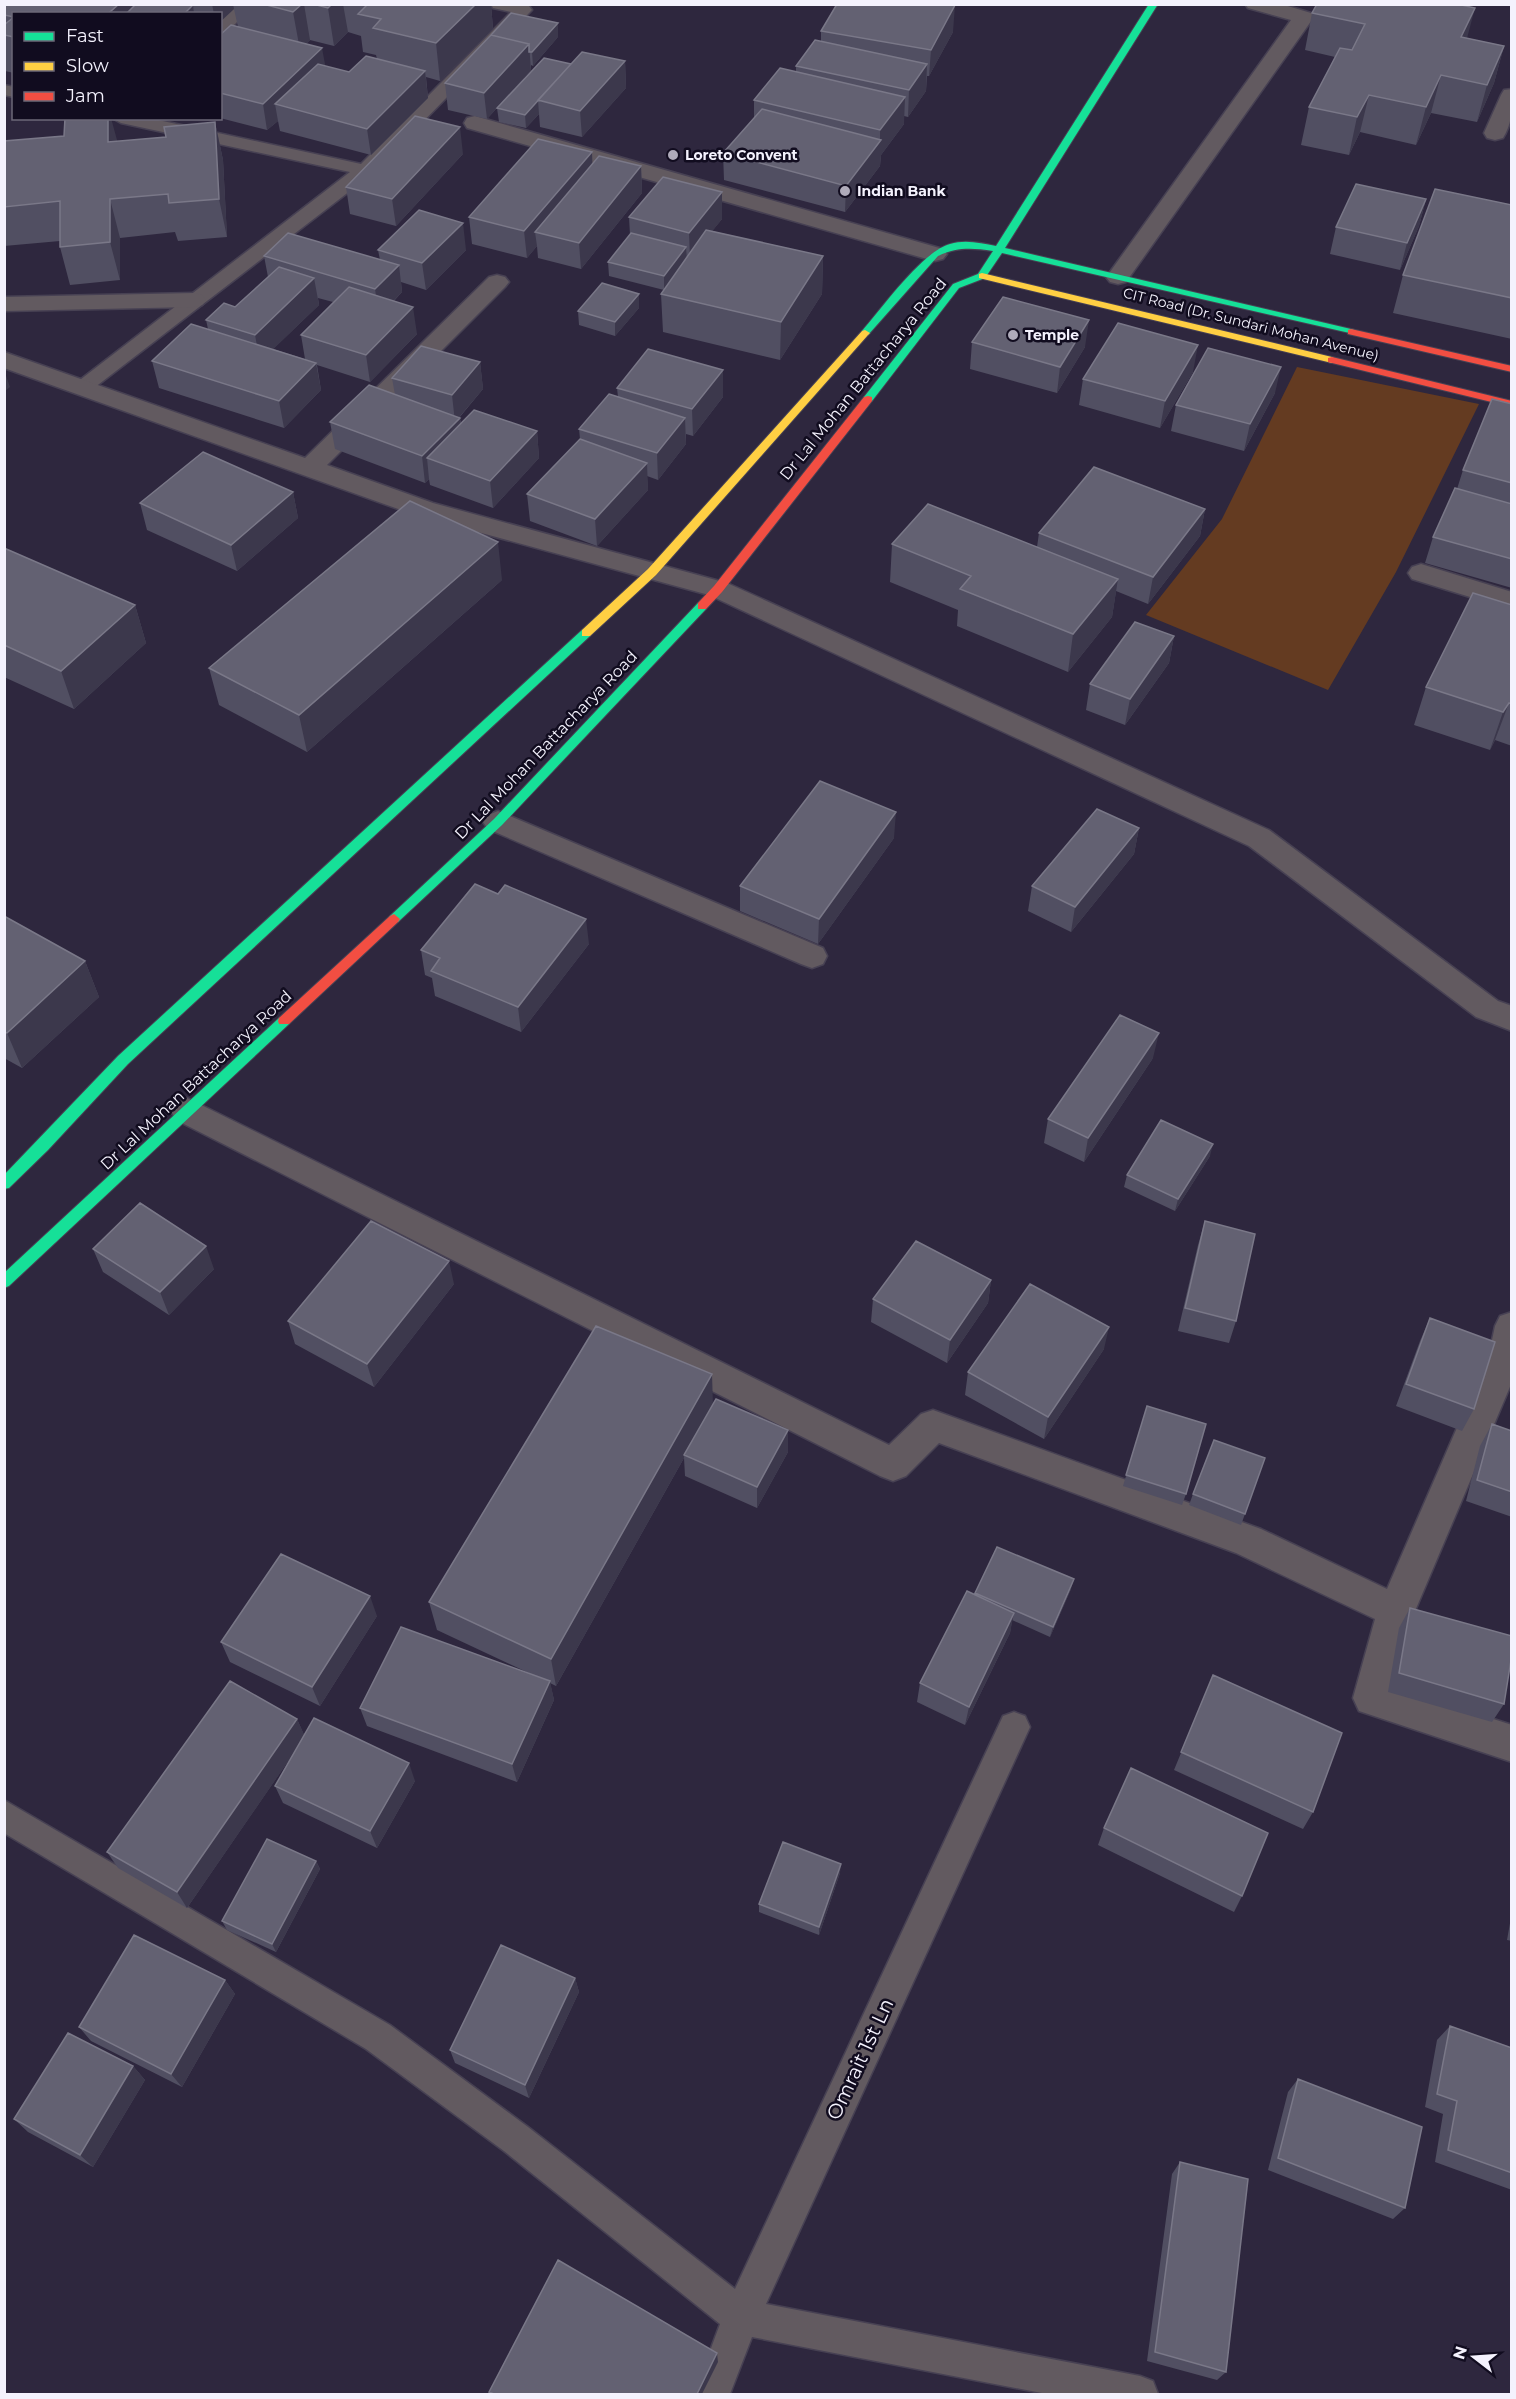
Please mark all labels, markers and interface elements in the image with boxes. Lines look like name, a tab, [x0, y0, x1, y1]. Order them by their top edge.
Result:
legend	[12, 12, 222, 120]
text: Fast	[66, 25, 104, 47]
text: Slow	[66, 55, 109, 77]
text: Jam	[65, 85, 105, 107]
place label: Loreto Convent	[685, 146, 798, 164]
marker: Loreto Convent	[666, 148, 680, 162]
place label: Indian Bank	[857, 182, 947, 200]
marker: Indian Bank	[838, 184, 852, 198]
street label: Dr Lal Mohan Battacharya Road	[776, 274, 950, 484]
street label: CIT Road (Dr. Sundari Mohan Avenue)	[1121, 283, 1381, 365]
place label: Temple	[1025, 326, 1079, 344]
marker: Temple	[1006, 328, 1020, 342]
street label: Dr Lal Mohan Battacharya Road	[451, 647, 641, 843]
street label: Dr Lal Mohan Battacharya Road	[96, 986, 296, 1174]
street label: Omrait 1st Ln	[821, 1994, 899, 2124]
north arrow	[1444, 2327, 1504, 2387]
text: N	[1449, 2344, 1471, 2362]

